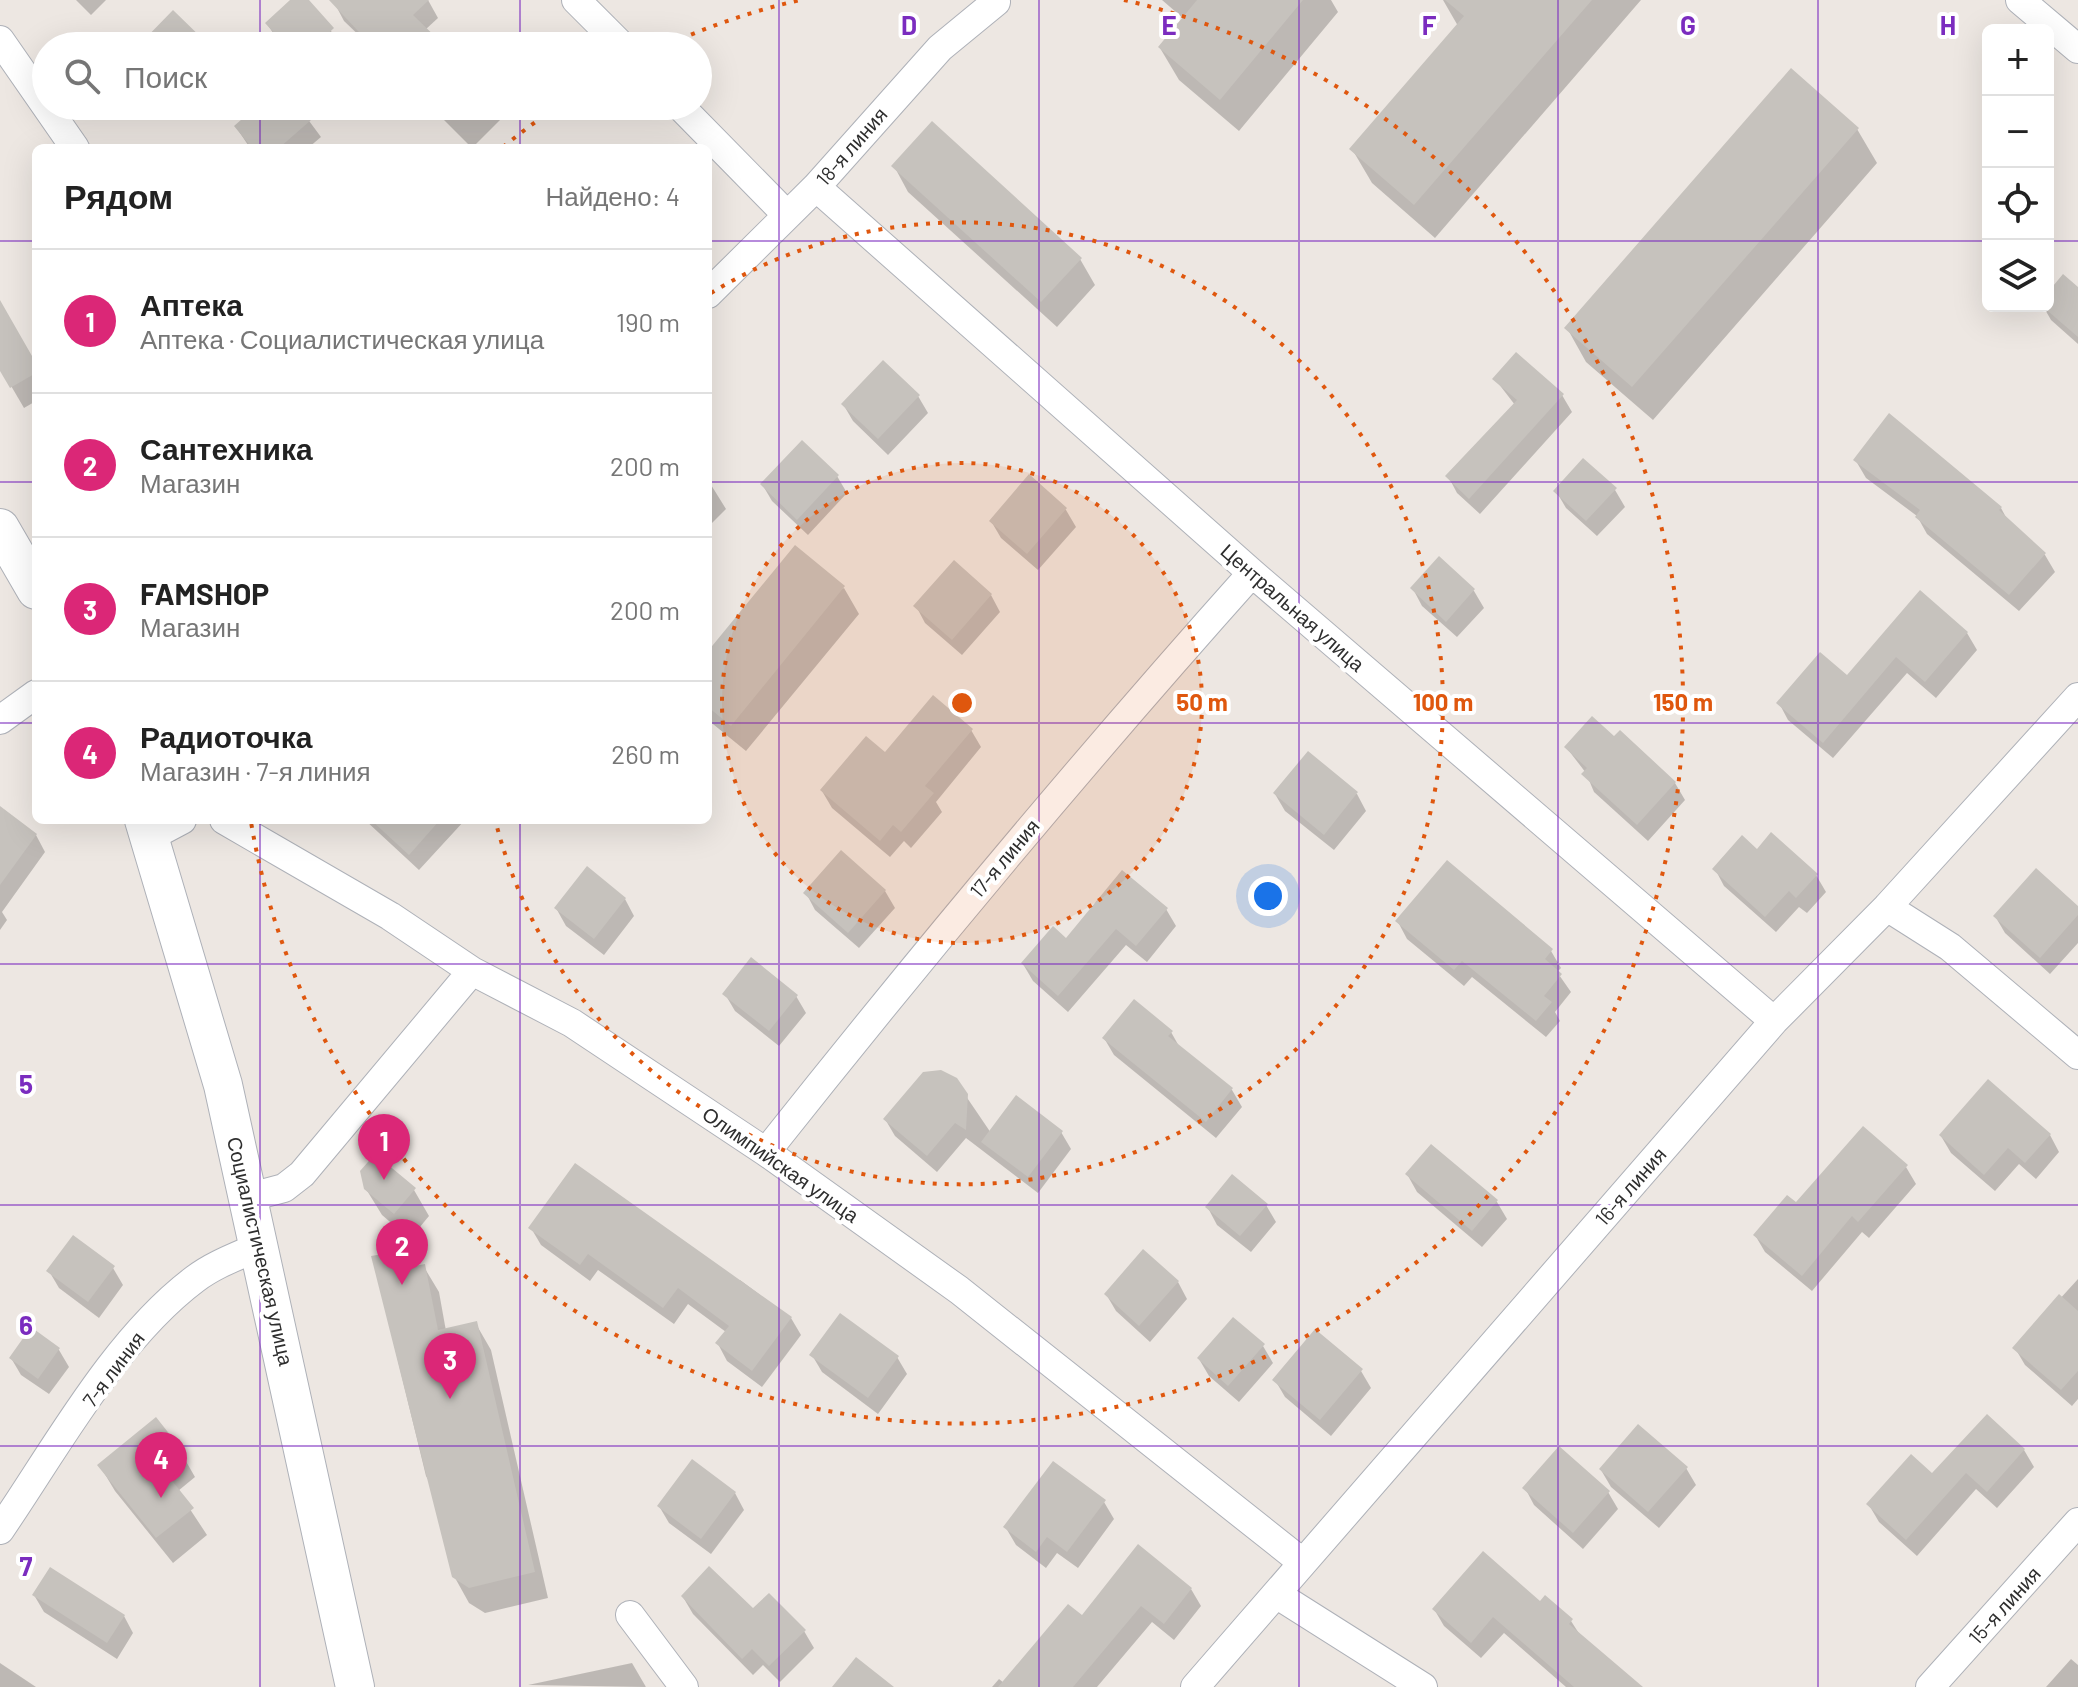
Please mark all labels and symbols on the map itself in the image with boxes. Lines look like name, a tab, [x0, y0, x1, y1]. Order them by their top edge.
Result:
text: D	[901, 9, 917, 40]
text: E	[1161, 9, 1177, 40]
text: F	[1422, 9, 1437, 40]
text: G	[1680, 9, 1696, 40]
text: H	[1940, 9, 1956, 40]
street label: 18-я линия	[810, 102, 892, 190]
street label: Центральная улица	[1216, 538, 1370, 676]
text: 50 m	[1176, 687, 1228, 716]
text: 100 m	[1413, 687, 1473, 716]
text: 150 m	[1653, 687, 1713, 716]
centre of rings	[948, 689, 976, 717]
street label: 17-я линия	[964, 814, 1044, 902]
your location	[1248, 876, 1288, 916]
text: 5	[19, 1068, 33, 1099]
street label: Олимпийская улица	[698, 1101, 864, 1227]
pin: 1	[358, 1114, 410, 1180]
street label: Социалистическая улица	[223, 1134, 299, 1369]
street label: 16-я линия	[1589, 1142, 1671, 1230]
pin: 2	[376, 1219, 428, 1285]
text: 6	[19, 1309, 33, 1340]
street label: 7-я линия	[77, 1327, 149, 1411]
pin: 3	[424, 1333, 476, 1399]
pin: 4	[135, 1432, 187, 1498]
text: 7	[20, 1550, 33, 1581]
street label: 15-я линия	[1963, 1561, 2045, 1649]

